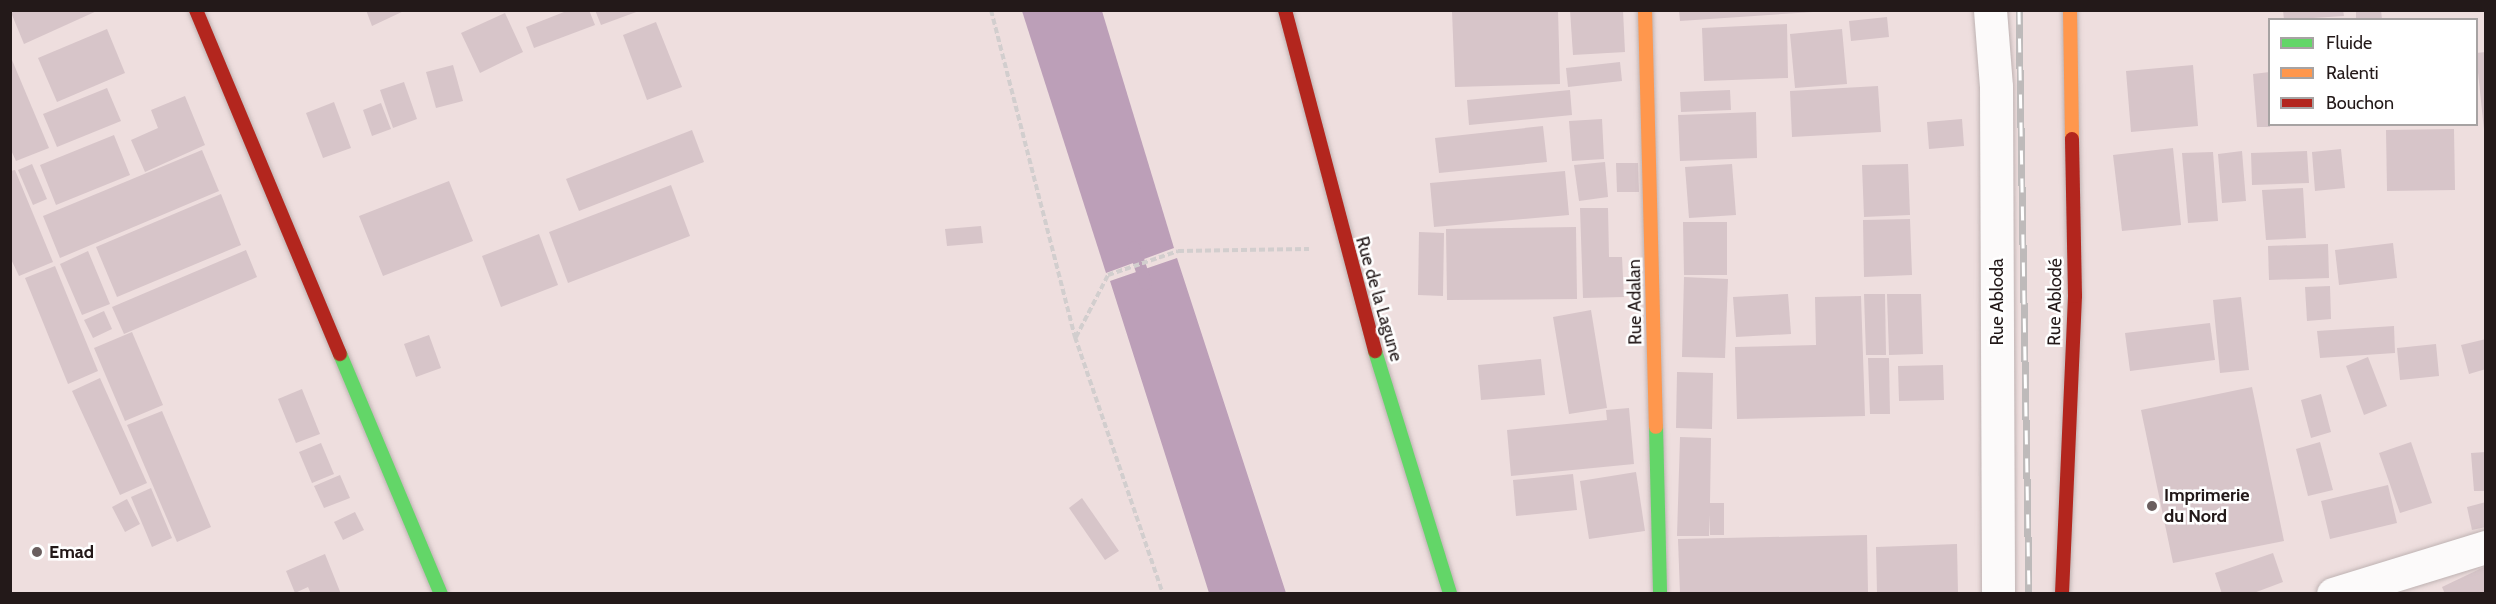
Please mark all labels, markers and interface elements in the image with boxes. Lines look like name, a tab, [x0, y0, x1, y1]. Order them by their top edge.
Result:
legend	[2268, 18, 2478, 126]
text: Fluide	[2326, 32, 2372, 54]
text: Ralenti	[2326, 62, 2379, 84]
text: Bouchon	[2326, 92, 2394, 114]
street label: Rue de la Lagune	[1351, 234, 1407, 364]
street label: Rue Abloda	[1986, 258, 2008, 346]
street label: Rue Ablodé	[2043, 258, 2067, 346]
street label: Rue Adalan	[1623, 259, 1647, 345]
place label: Imprimerie du Nord	[2164, 485, 2250, 528]
marker: Imprimerie du Nord	[2145, 499, 2159, 513]
place label: Emad	[49, 541, 94, 563]
marker: Emad	[30, 545, 44, 559]

